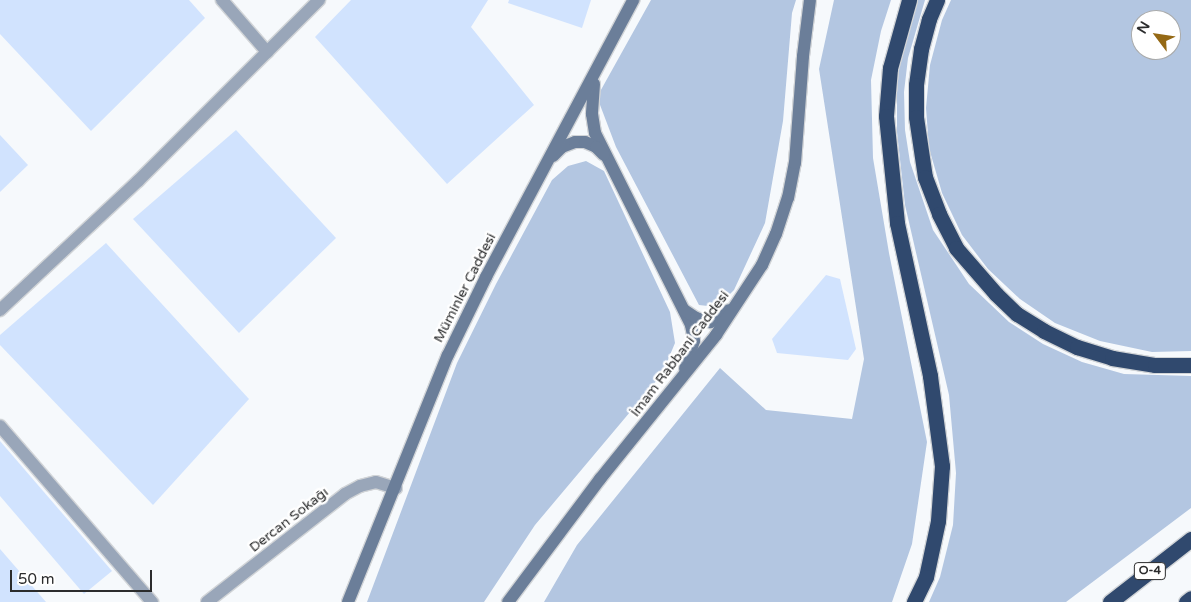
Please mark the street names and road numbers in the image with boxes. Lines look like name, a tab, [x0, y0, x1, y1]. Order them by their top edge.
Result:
street label: Müminler Caddesi	[430, 230, 500, 346]
street label: İmam Rabbani Caddesi	[627, 288, 733, 420]
street label: Dercan Sokağı	[246, 484, 332, 556]
road number: O-4	[1134, 562, 1166, 580]

